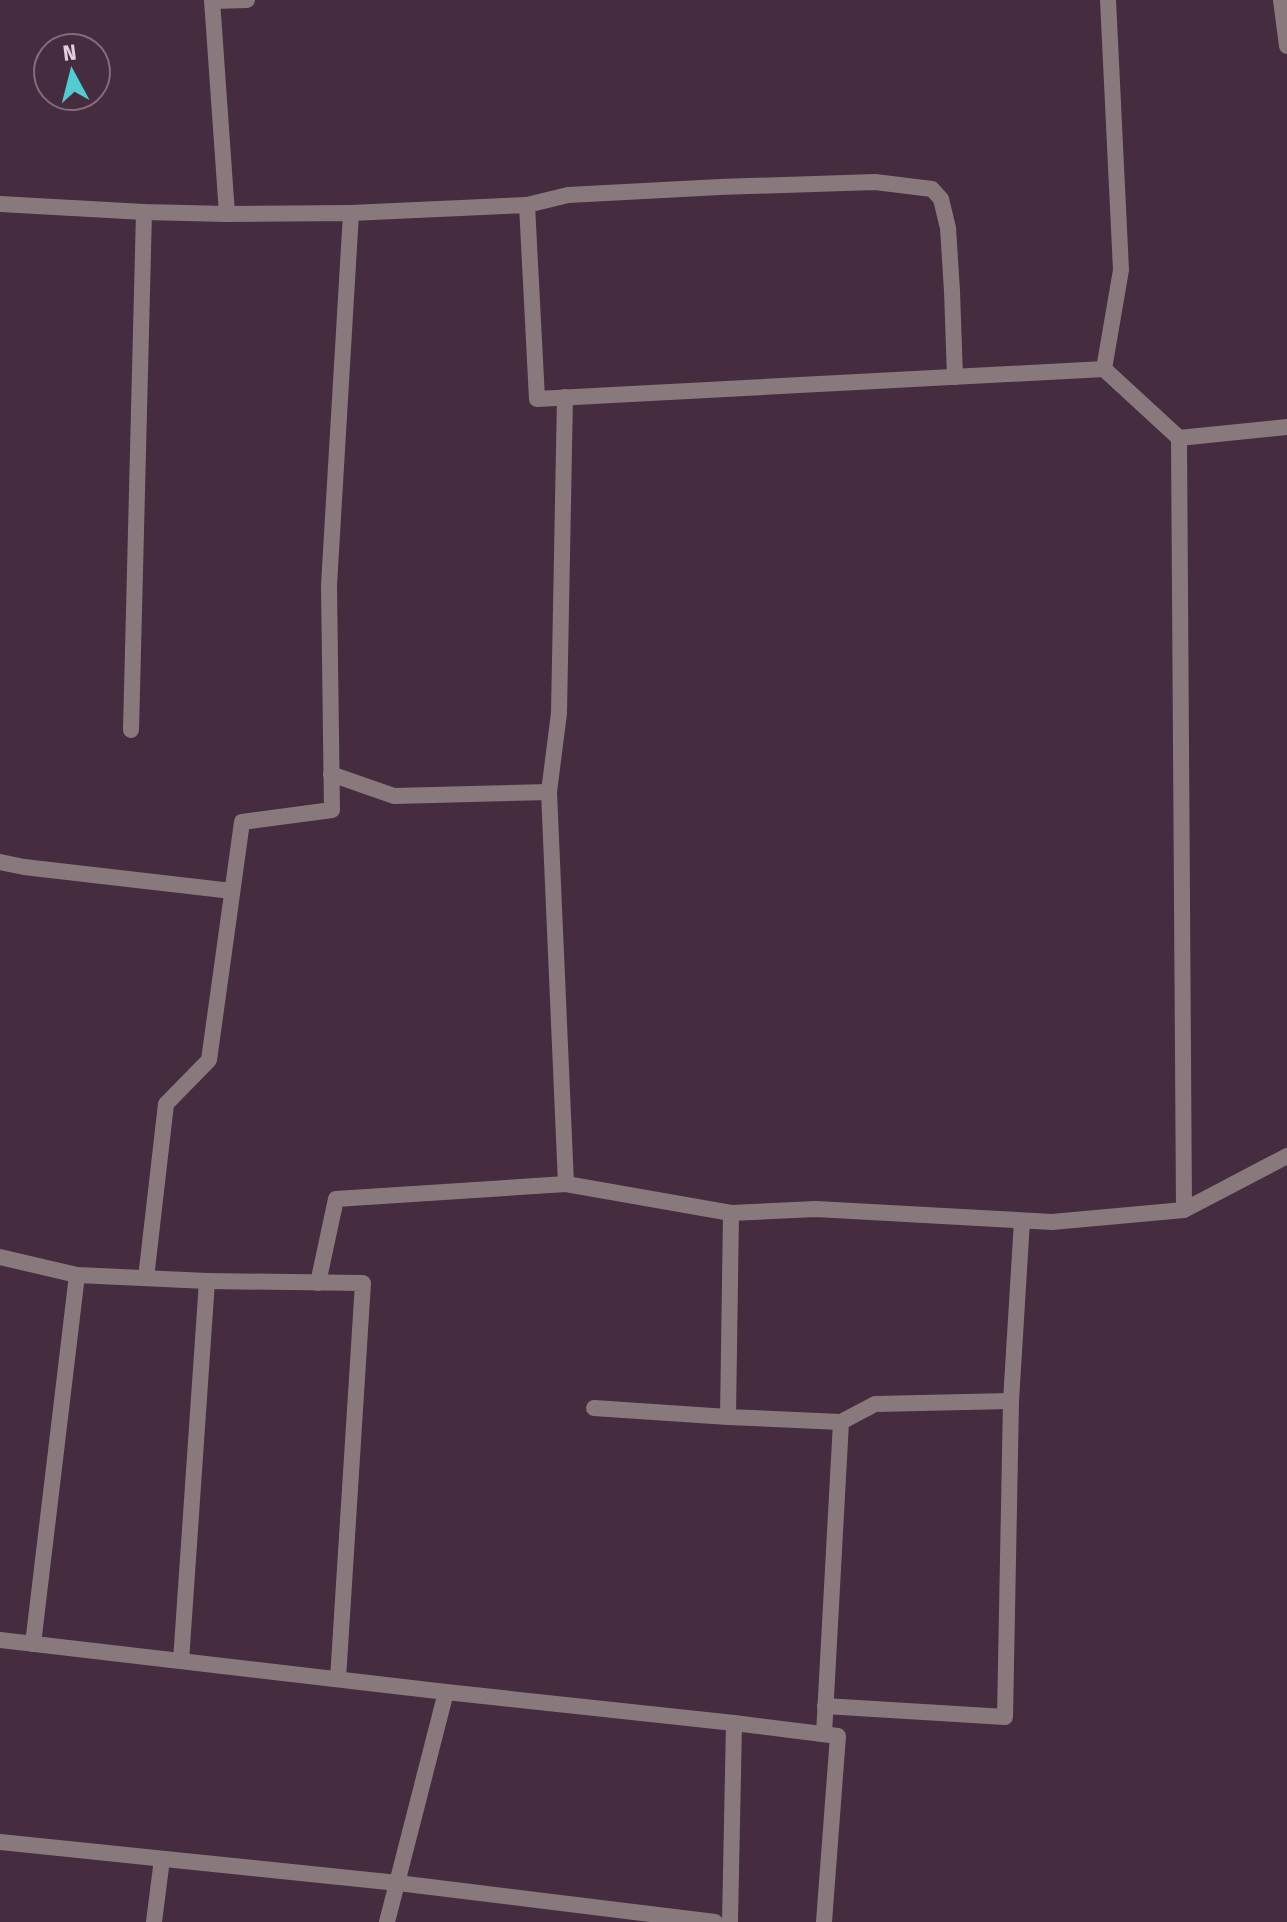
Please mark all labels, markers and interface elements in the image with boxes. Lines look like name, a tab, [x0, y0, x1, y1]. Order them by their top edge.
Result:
north arrow	[32, 32, 112, 112]
text: N	[61, 38, 78, 67]

